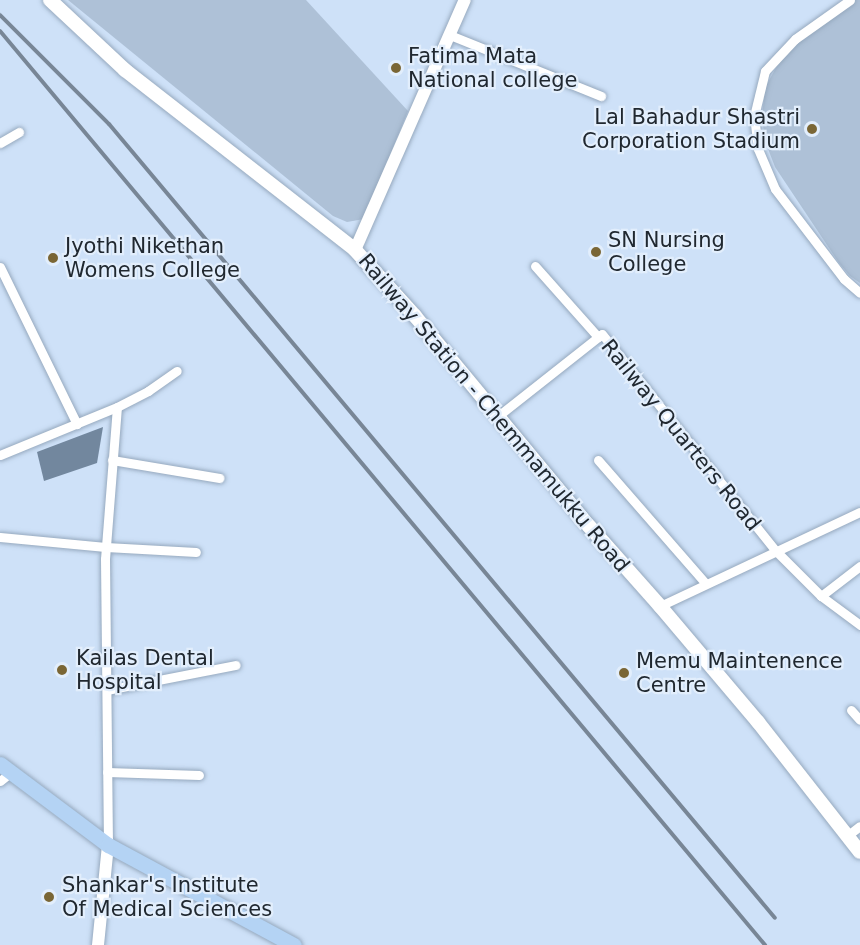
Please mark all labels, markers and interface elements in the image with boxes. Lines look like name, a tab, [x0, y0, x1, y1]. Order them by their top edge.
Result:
place label: Fatima Mata National college	[408, 43, 577, 93]
marker: Fatima Mata National college	[389, 61, 403, 75]
place label: Lal Bahadur Shastri Corporation Stadium	[582, 104, 800, 154]
marker: Lal Bahadur Shastri Corporation Stadium	[805, 122, 819, 136]
place label: SN Nursing College	[608, 227, 725, 277]
place label: Jyothi Nikethan Womens College	[65, 233, 240, 283]
marker: SN Nursing College	[589, 245, 603, 259]
street label: Railway Station - Chemmamukku Road	[353, 249, 635, 577]
marker: Jyothi Nikethan Womens College	[46, 251, 60, 265]
street label: Railway Quarters Road	[596, 334, 766, 536]
place label: Kailas Dental Hospital	[76, 645, 214, 695]
place label: Memu Maintenence Centre	[636, 648, 843, 698]
marker: Kailas Dental Hospital	[53, 661, 71, 679]
marker: Memu Maintenence Centre	[617, 666, 631, 680]
place label: Shankar's Institute Of Medical Sciences	[62, 872, 272, 922]
marker: Shankar's Institute Of Medical Sciences	[40, 888, 58, 906]

